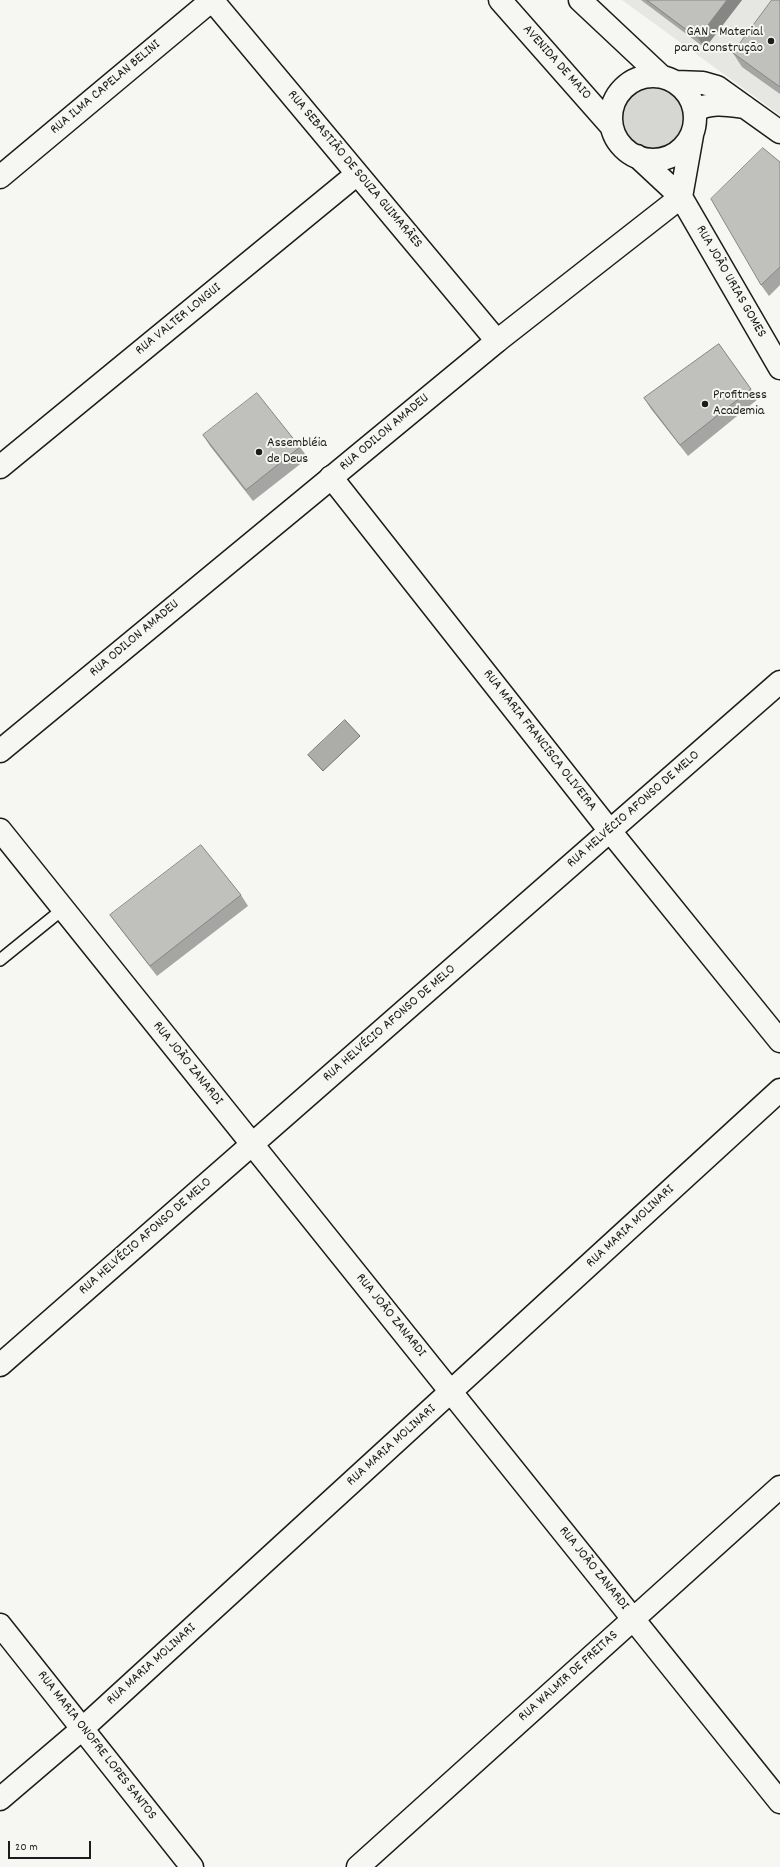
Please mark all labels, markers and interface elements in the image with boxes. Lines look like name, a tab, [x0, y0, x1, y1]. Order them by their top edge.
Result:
street label: AVENIDA DE MAIO	[518, 22, 594, 104]
place label: GAN - Material para Construção	[674, 25, 763, 58]
marker: GAN - Material para Construção	[766, 36, 776, 46]
street label: RUA ILMA CAPELAN BELINI	[48, 37, 164, 139]
street label: RUA SEBASTIÃO DE SOUZA GUIMARÃES	[283, 88, 425, 252]
street label: RUA JOÃO URIAS GOMES	[691, 223, 769, 341]
street label: RUA VALTER LONGUI	[133, 280, 225, 360]
place label: Profitness Academia	[713, 388, 767, 420]
street label: RUA ODILON AMADEU	[337, 391, 433, 475]
marker: Profitness Academia	[700, 399, 710, 409]
place label: Assembléia de Deus	[267, 436, 327, 468]
marker: Assembléia de Deus	[254, 447, 264, 457]
street label: RUA ODILON AMADEU	[87, 597, 183, 681]
street label: RUA MARIA FRANCISCA OLIVEIRA	[478, 667, 600, 815]
street label: RUA HELVÉCIO AFONSO DE MELO	[564, 748, 704, 872]
street label: RUA HELVÉCIO AFONSO DE MELO	[320, 962, 460, 1086]
street label: RUA JOÃO ZANARDI	[148, 1019, 226, 1109]
street label: RUA HELVÉCIO AFONSO DE MELO	[76, 1175, 216, 1299]
street label: RUA MARIA MOLINARI	[583, 1182, 679, 1272]
street label: RUA JOÃO ZANARDI	[351, 1271, 429, 1361]
street label: RUA MARIA MOLINARI	[344, 1402, 440, 1490]
street label: RUA JOÃO ZANARDI	[554, 1524, 632, 1614]
street label: RUA MARIA MOLINARI	[104, 1621, 200, 1709]
street label: RUA WALMIR DE FREITAS	[516, 1628, 622, 1726]
street label: RUA MARIA ONOFRE LOPES SANTOS	[33, 1668, 159, 1824]
scale bar	[10, 1833, 93, 1859]
text: 20 m	[15, 1839, 38, 1856]

